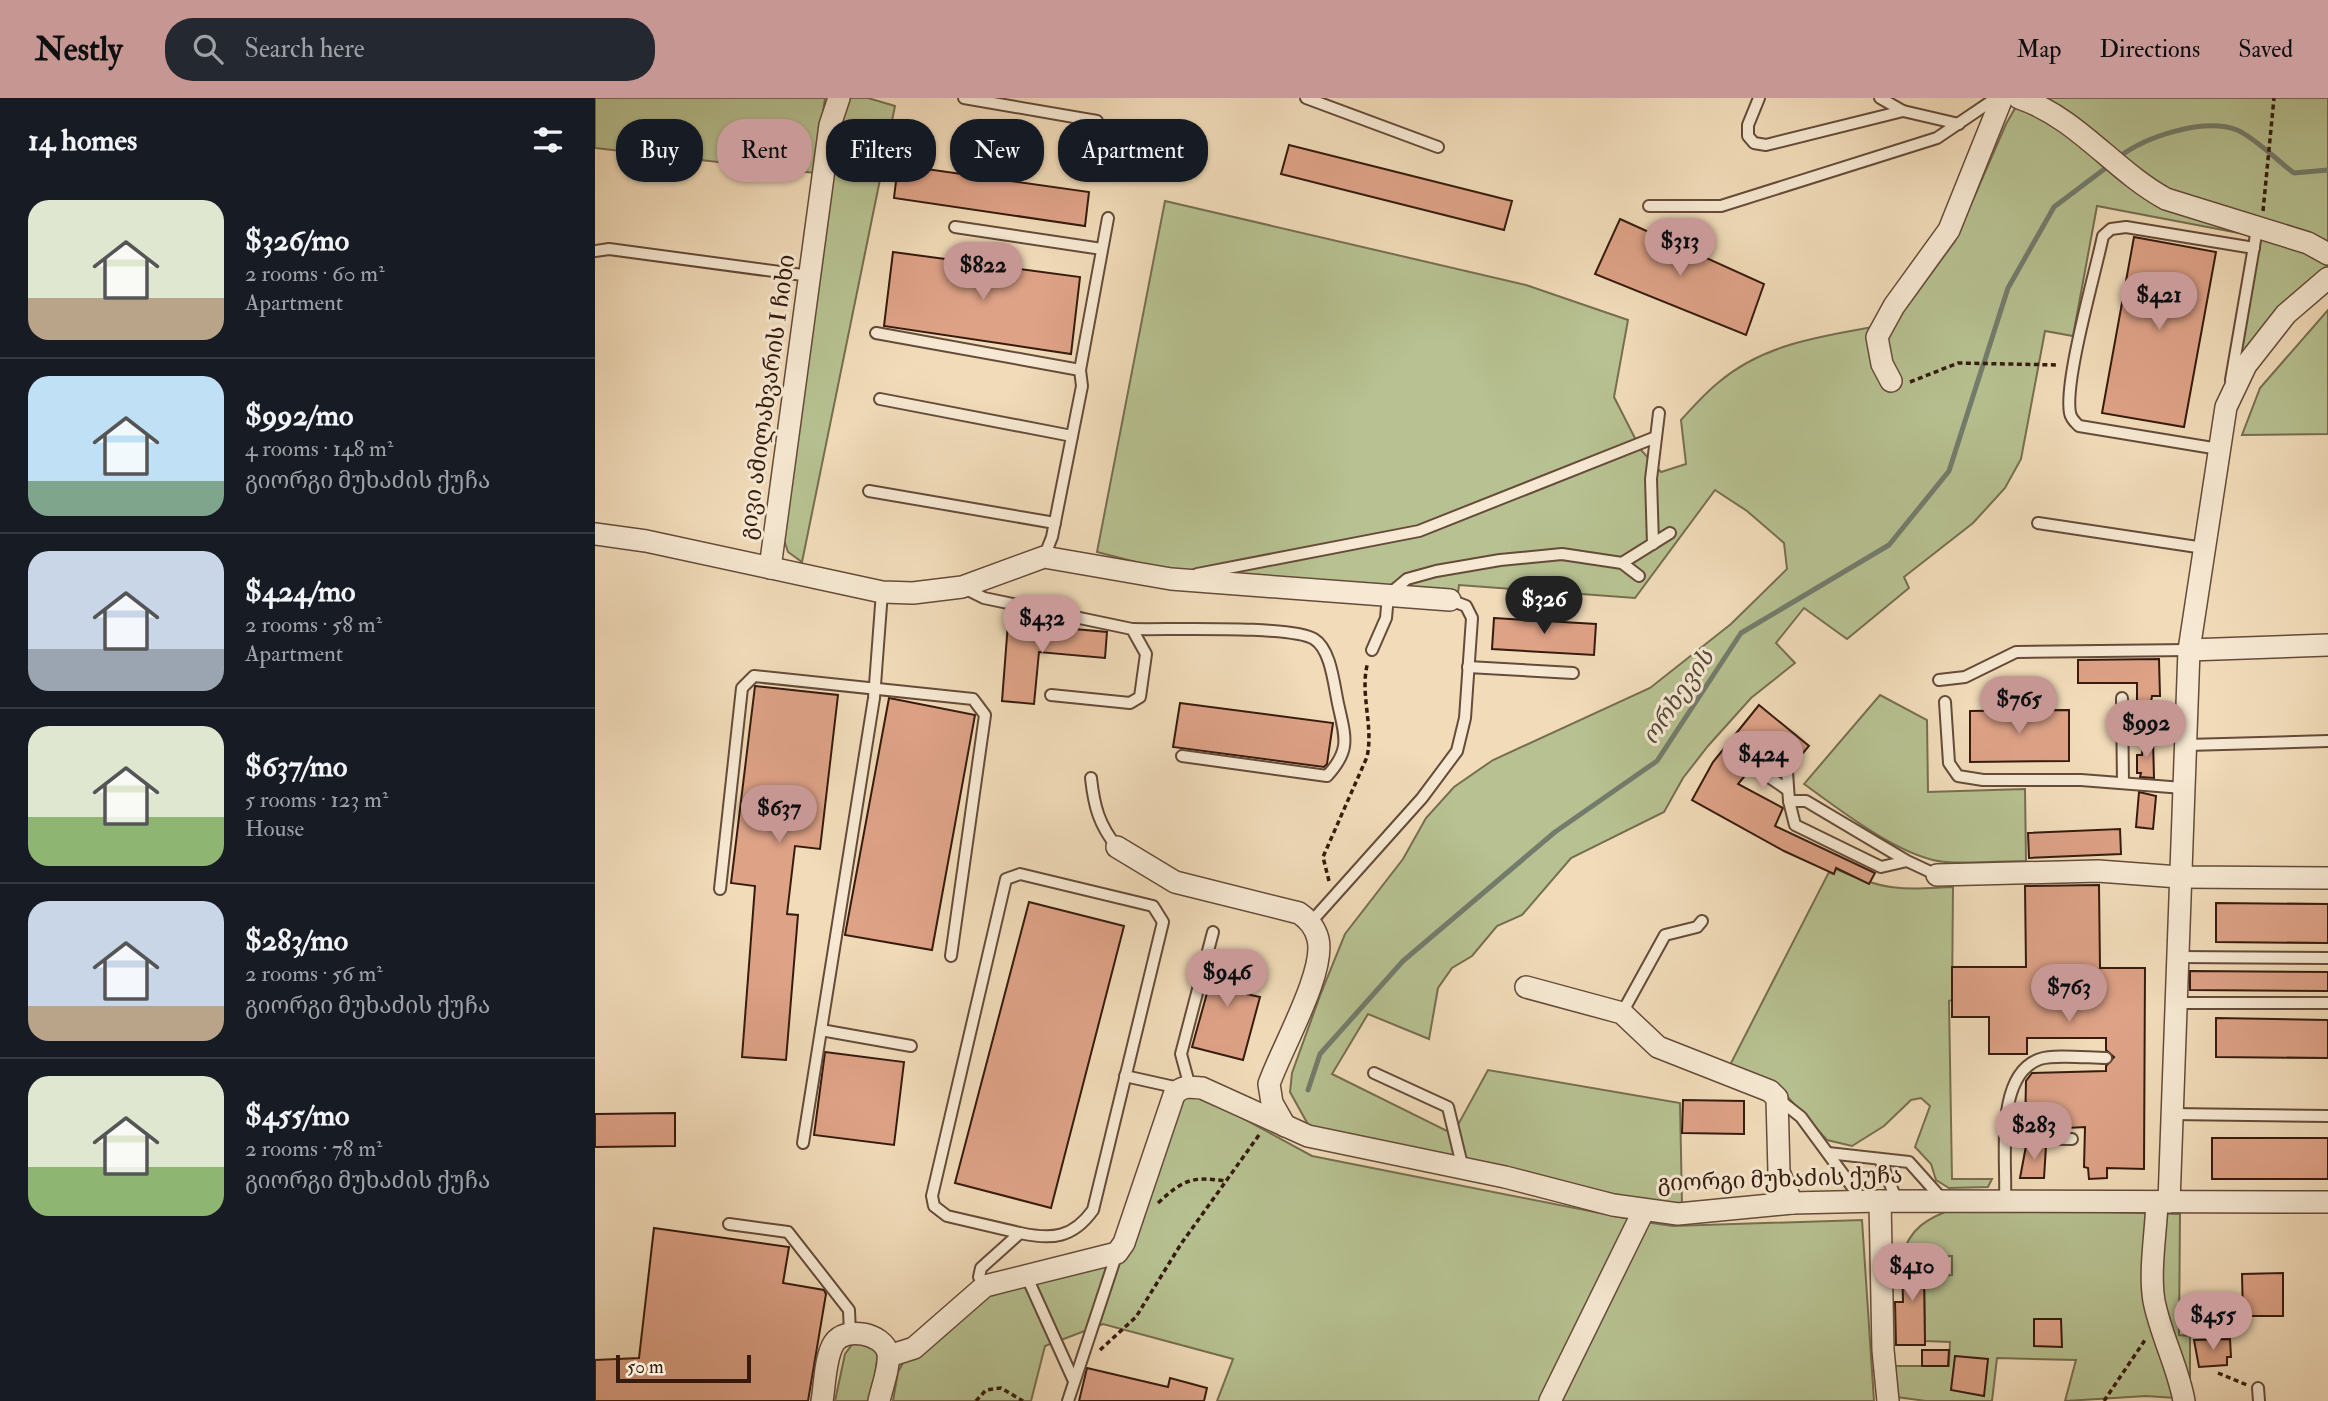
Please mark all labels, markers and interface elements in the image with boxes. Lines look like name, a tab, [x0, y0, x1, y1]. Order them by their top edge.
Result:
search box	[165, 18, 655, 81]
text: Nestly	[35, 29, 123, 70]
icon: search	[189, 30, 227, 68]
text: Search here	[245, 33, 365, 65]
text: Map	[2016, 34, 2061, 65]
text: Directions	[2099, 34, 2200, 65]
text: Saved	[2238, 34, 2293, 65]
chip: Buy	[616, 119, 703, 182]
chip: Rent	[717, 119, 812, 182]
chip: Filters	[826, 119, 936, 182]
chip: New	[950, 119, 1044, 182]
chip: Apartment	[1058, 119, 1208, 182]
icon: filters	[529, 121, 567, 159]
text: 14 homes	[28, 122, 137, 159]
pin: $313	[1639, 218, 1721, 278]
text: $326/mo	[245, 222, 349, 259]
text: $313	[1661, 226, 1699, 255]
icon: home	[84, 228, 168, 312]
pin: $822	[942, 242, 1024, 302]
text: $822	[959, 250, 1007, 279]
street label: გივი ამილახვარის I ჩიხი	[733, 253, 801, 541]
text: 2 rooms · 60 m²	[245, 259, 385, 288]
pin: $421	[2118, 272, 2200, 332]
text: $421	[2136, 280, 2182, 309]
text: Apartment	[245, 288, 343, 317]
text: $992/mo	[245, 397, 353, 434]
icon: home	[84, 404, 168, 488]
text: 4 rooms · 148 m²	[245, 434, 393, 463]
text: გიორგი მუხაძის ქუჩა	[245, 466, 490, 495]
text: $424/mo	[245, 573, 356, 610]
pin: $326	[1503, 576, 1585, 636]
icon: home	[84, 579, 168, 663]
text: $326	[1521, 584, 1567, 613]
pin: $432	[1001, 596, 1083, 655]
text: $432	[1019, 603, 1065, 632]
text: 2 rooms · 58 m²	[245, 610, 382, 639]
text: Apartment	[245, 639, 343, 668]
water label: ორხევის	[1635, 643, 1721, 750]
pin: $765	[1978, 676, 2060, 736]
text: $765	[1996, 684, 2042, 713]
pin: $992	[2105, 700, 2187, 760]
text: $992	[2122, 708, 2170, 737]
pin: $424	[1722, 732, 1804, 791]
text: $424	[1738, 739, 1788, 768]
text: $637/mo	[245, 748, 347, 785]
icon: home	[84, 754, 168, 838]
text: 5 rooms · 123 m²	[245, 785, 388, 814]
pin: $637	[738, 786, 820, 845]
text: $637	[757, 793, 801, 822]
text: House	[245, 814, 304, 843]
text: $283/mo	[245, 922, 348, 959]
icon: home	[84, 929, 168, 1013]
pin: $946	[1186, 950, 1268, 1009]
text: $946	[1203, 957, 1251, 986]
text: 2 rooms · 56 m²	[245, 959, 383, 988]
pin: $763	[2028, 964, 2110, 1024]
text: $763	[2047, 972, 2091, 1001]
text: გიორგი მუხაძის ქუჩა	[245, 991, 490, 1020]
text: $455/mo	[245, 1097, 350, 1134]
pin: $283	[1993, 1102, 2075, 1162]
icon: home	[84, 1104, 168, 1188]
text: $283	[2012, 1110, 2056, 1139]
text: 2 rooms · 78 m²	[245, 1134, 383, 1163]
street label: გიორგი მუხაძის ქუჩა	[1657, 1160, 1903, 1198]
text: გიორგი მუხაძის ქუჩა	[245, 1166, 490, 1195]
pin: $410	[1871, 1244, 1953, 1303]
text: $410	[1889, 1251, 1935, 1280]
pin: $455	[2172, 1292, 2254, 1352]
text: $455	[2190, 1300, 2236, 1329]
scale bar	[616, 1352, 751, 1384]
text: 50 m	[627, 1355, 664, 1379]

